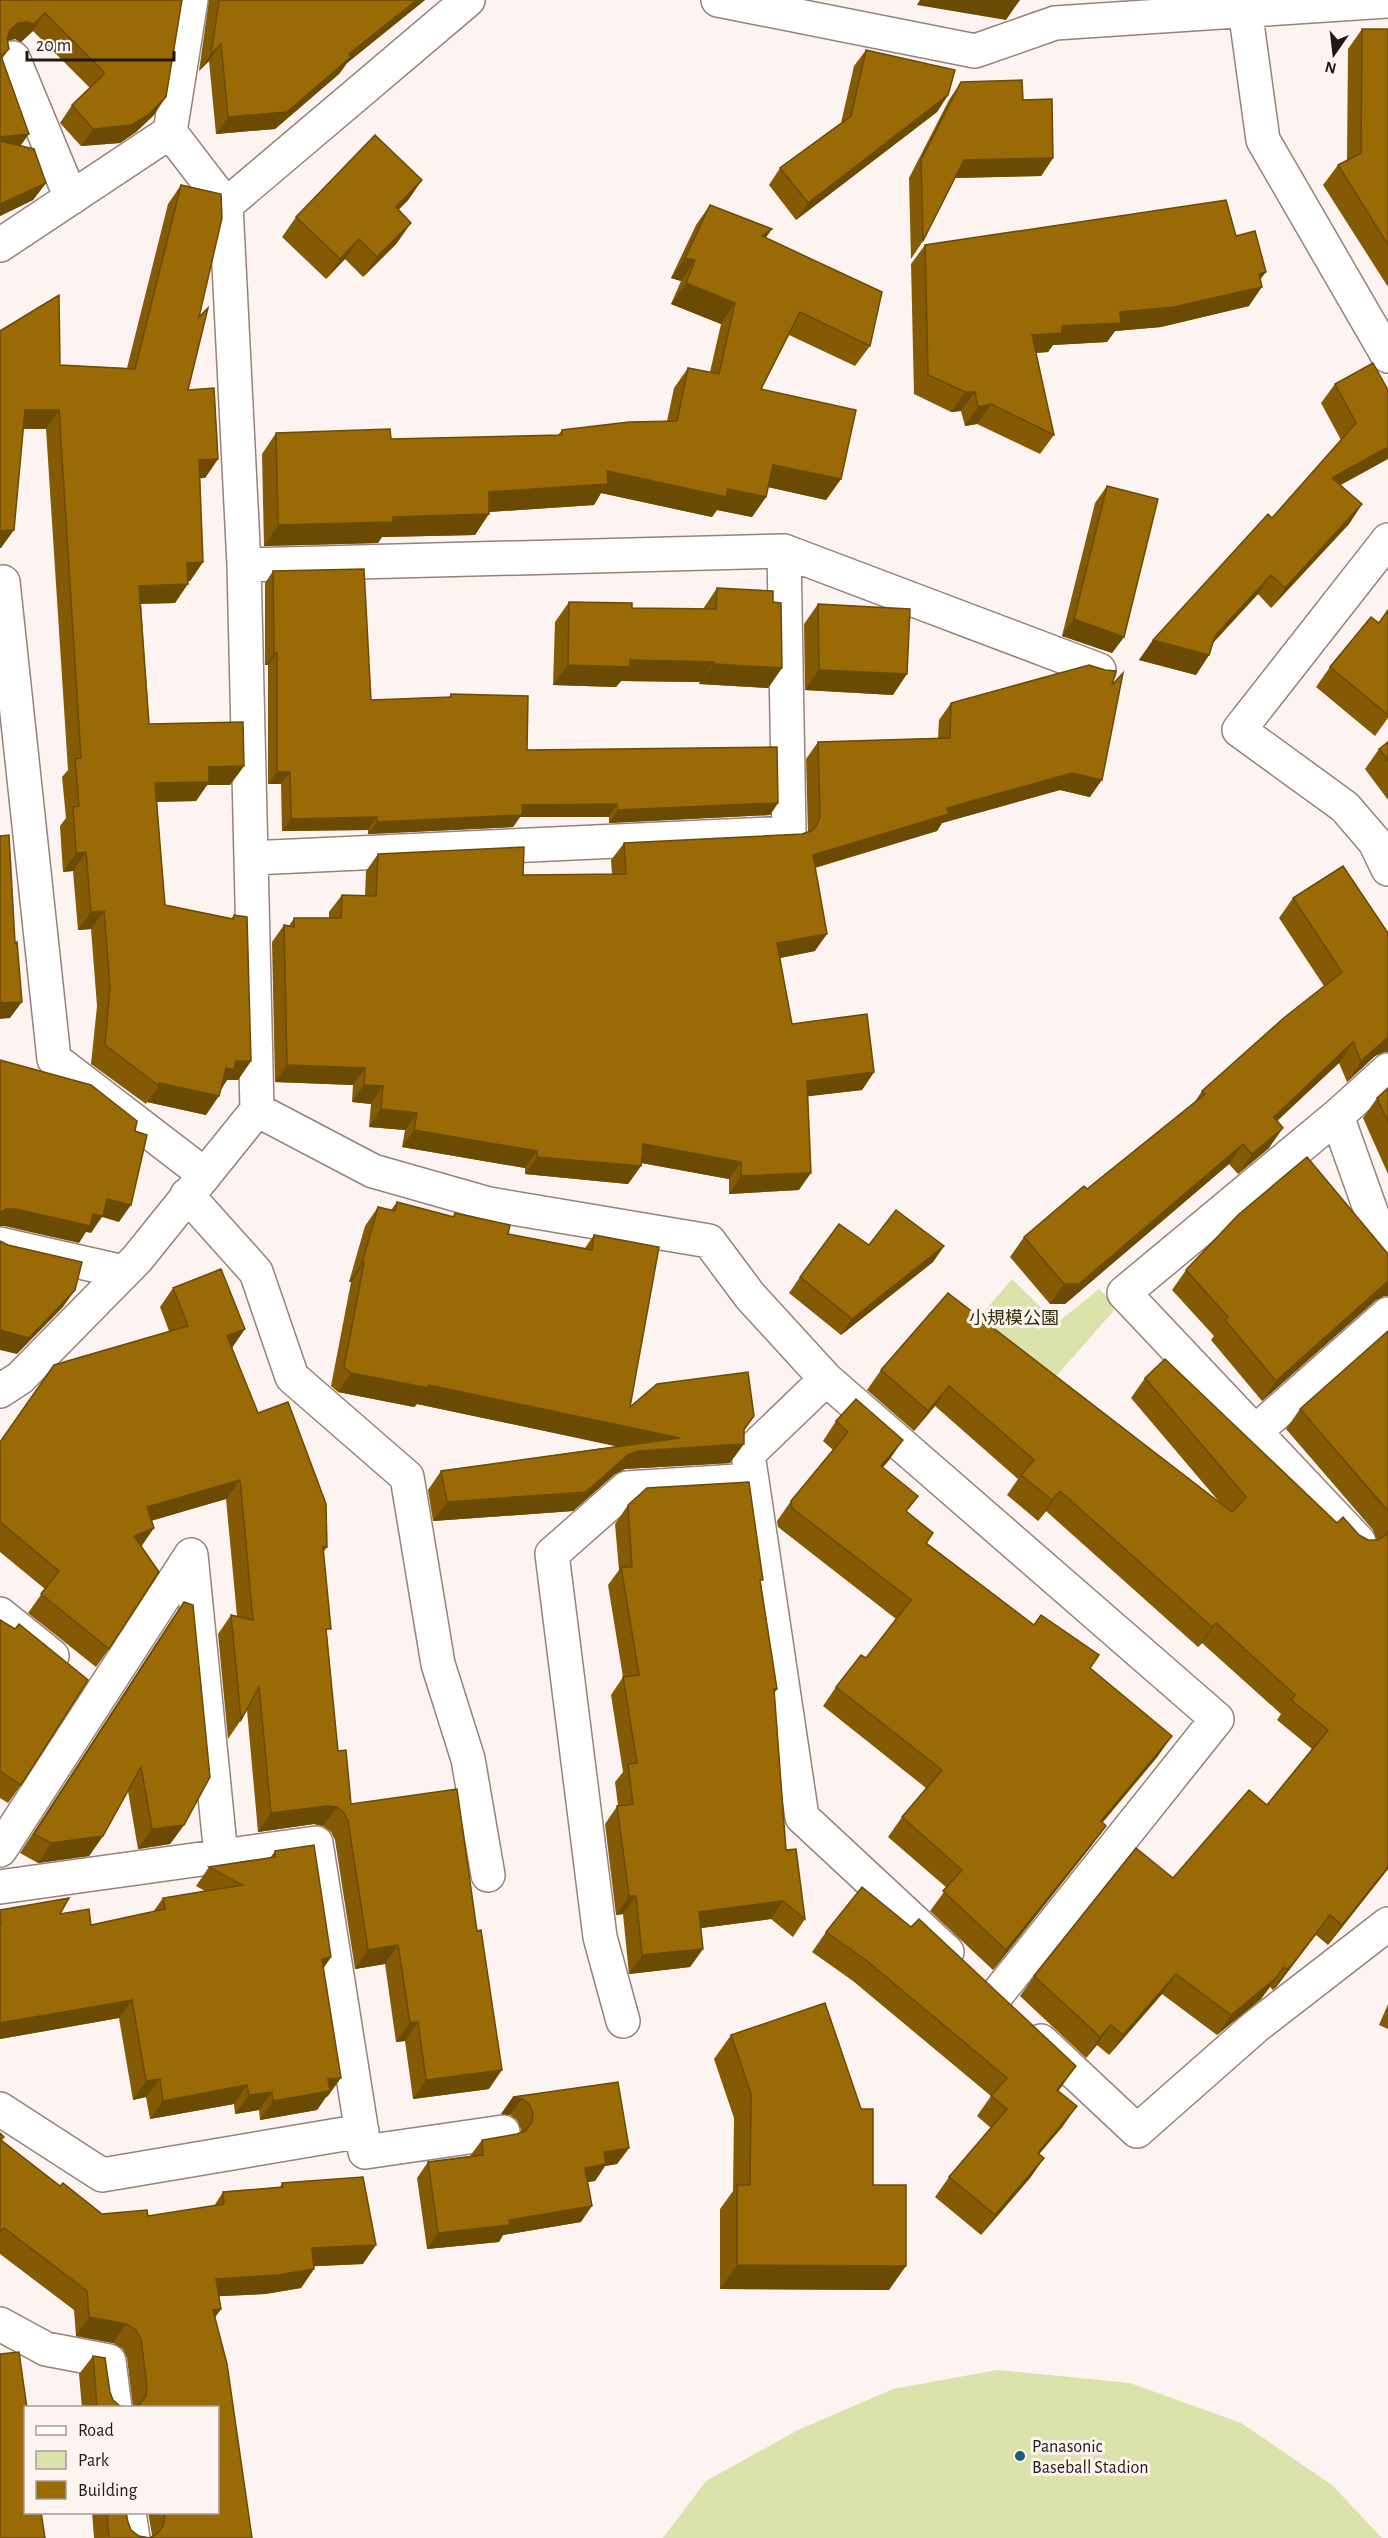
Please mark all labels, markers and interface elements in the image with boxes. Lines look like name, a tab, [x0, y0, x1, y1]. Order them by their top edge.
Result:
scale bar	[27, 24, 174, 62]
north arrow	[1304, 24, 1364, 84]
text: 20 m	[36, 37, 71, 55]
text: N	[1323, 58, 1338, 77]
park label: 小規模公園	[969, 1309, 1059, 1328]
legend	[24, 2406, 219, 2514]
text: Road	[78, 2422, 114, 2440]
place label: Panasonic Baseball Stadion	[1032, 2438, 1149, 2477]
marker: Panasonic Baseball Stadion	[1013, 2449, 1027, 2463]
text: Park	[78, 2452, 110, 2470]
text: Building	[78, 2482, 138, 2500]

